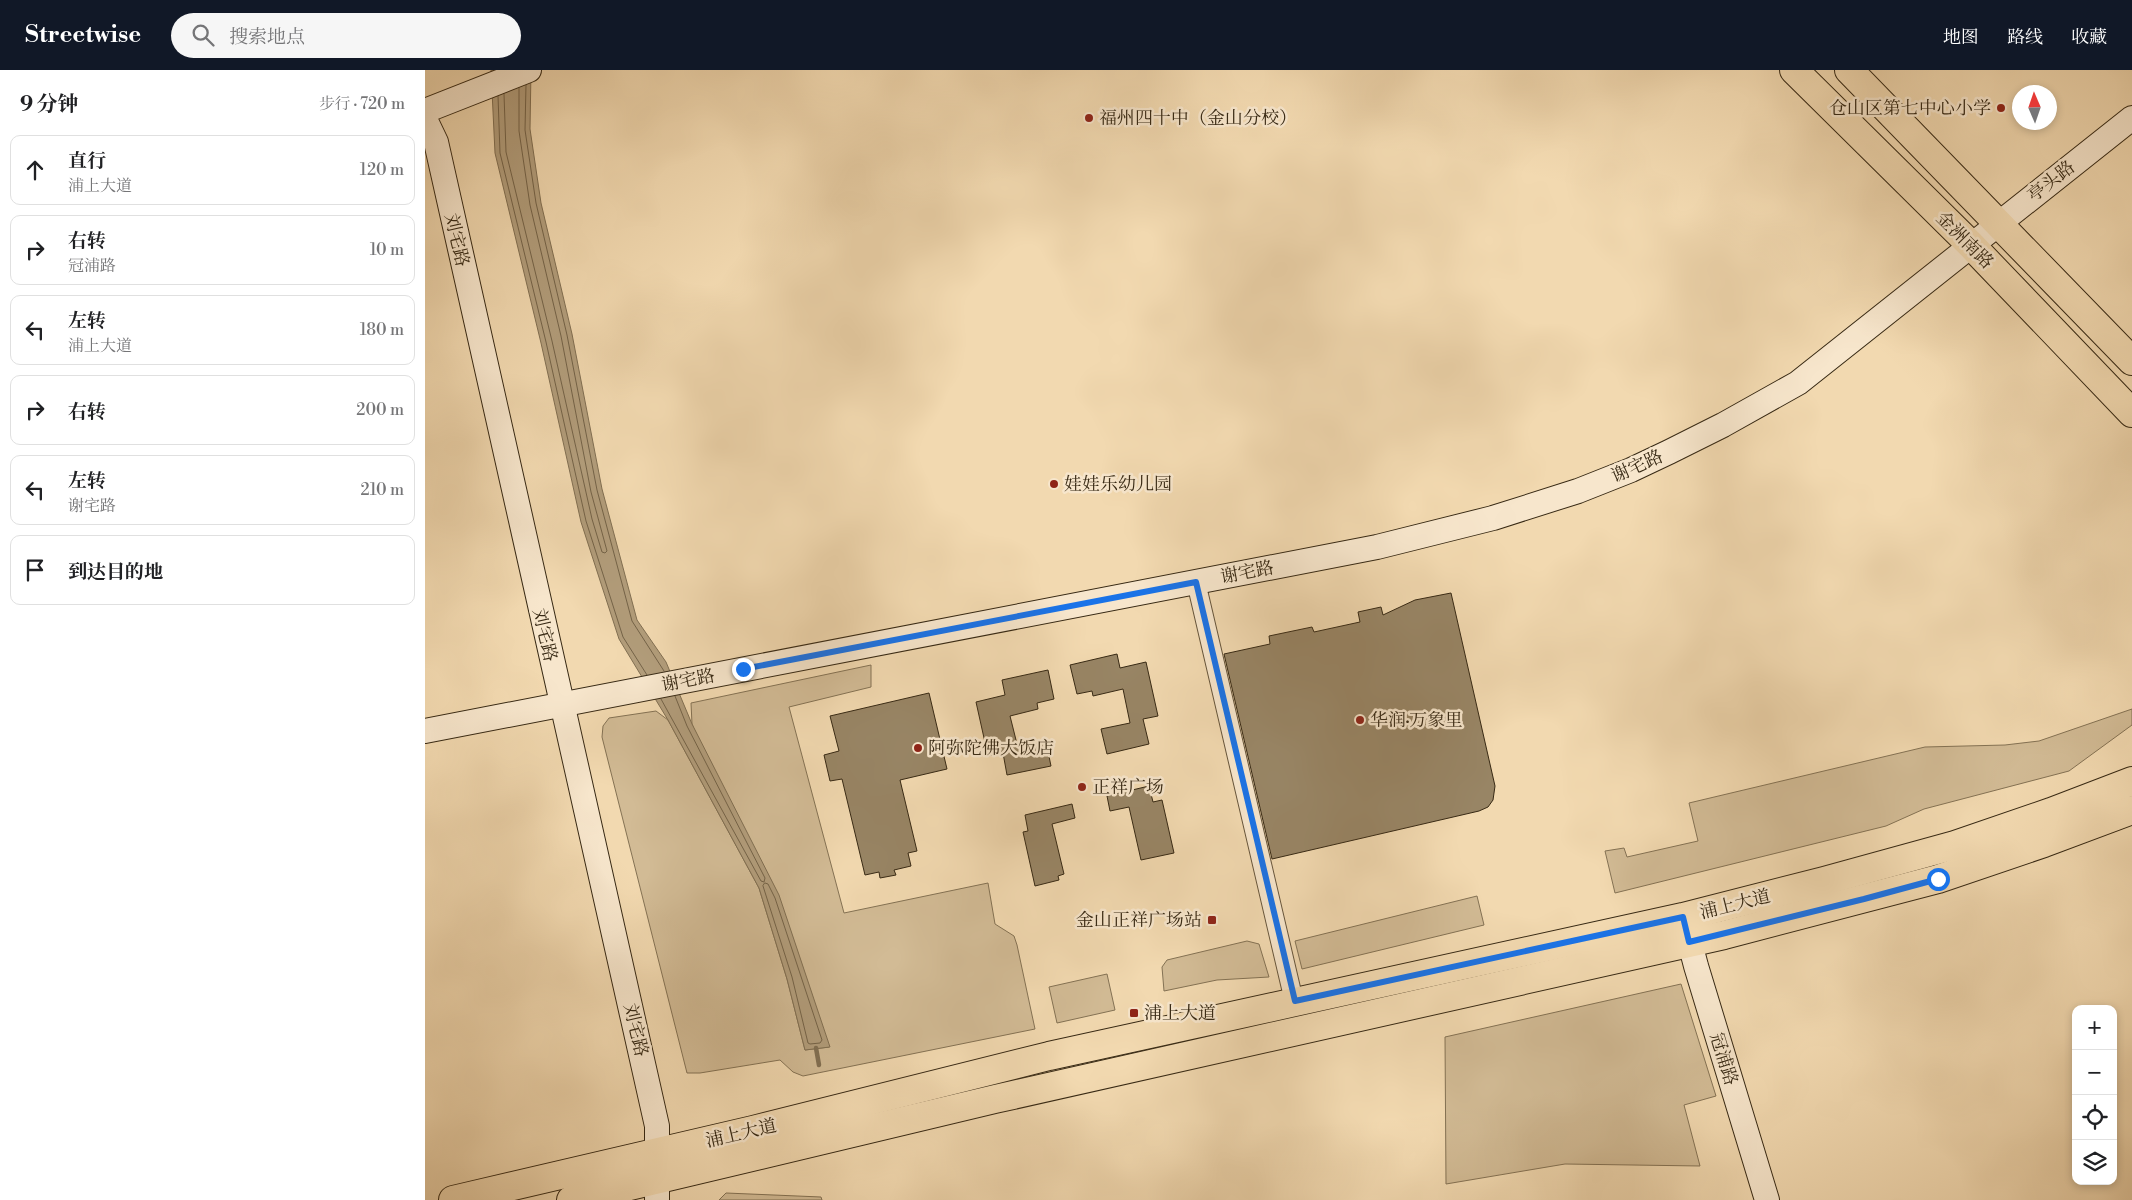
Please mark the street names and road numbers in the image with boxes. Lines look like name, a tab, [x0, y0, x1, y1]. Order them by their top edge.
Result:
street label: 亭头路	[2023, 156, 2080, 207]
street label: 金洲南路	[1931, 207, 1998, 274]
street label: 刘宅路	[439, 211, 474, 269]
street label: 谢宅路	[1608, 445, 1667, 488]
street label: 谢宅路	[1218, 556, 1276, 589]
street label: 刘宅路	[527, 606, 562, 664]
street label: 谢宅路	[659, 664, 717, 697]
street label: 浦上大道	[1697, 885, 1773, 924]
street label: 刘宅路	[618, 1001, 653, 1059]
street label: 冠浦路	[1705, 1030, 1742, 1088]
street label: 浦上大道	[703, 1114, 779, 1153]

